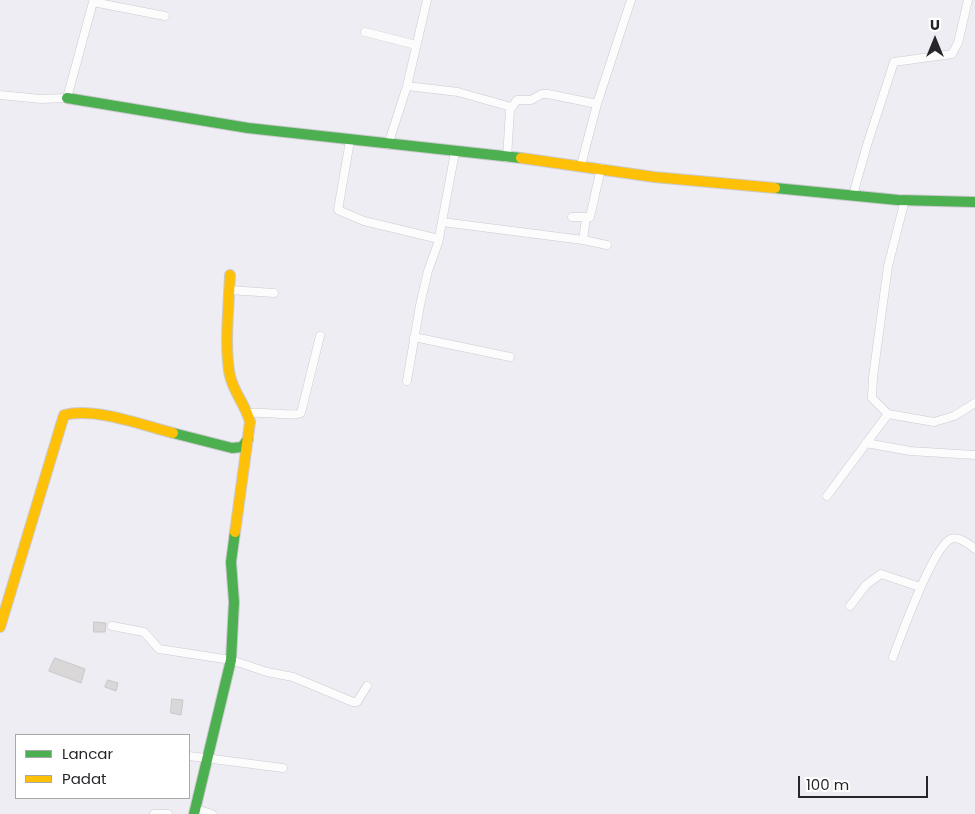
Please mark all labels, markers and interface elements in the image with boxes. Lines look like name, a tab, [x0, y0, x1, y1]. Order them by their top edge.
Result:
north arrow	[910, 15, 960, 65]
text: U	[930, 15, 940, 35]
legend	[15, 734, 190, 799]
text: Lancar	[62, 743, 113, 764]
scale bar	[800, 766, 930, 798]
text: Padat	[62, 768, 107, 789]
text: 100 m	[806, 774, 849, 795]

